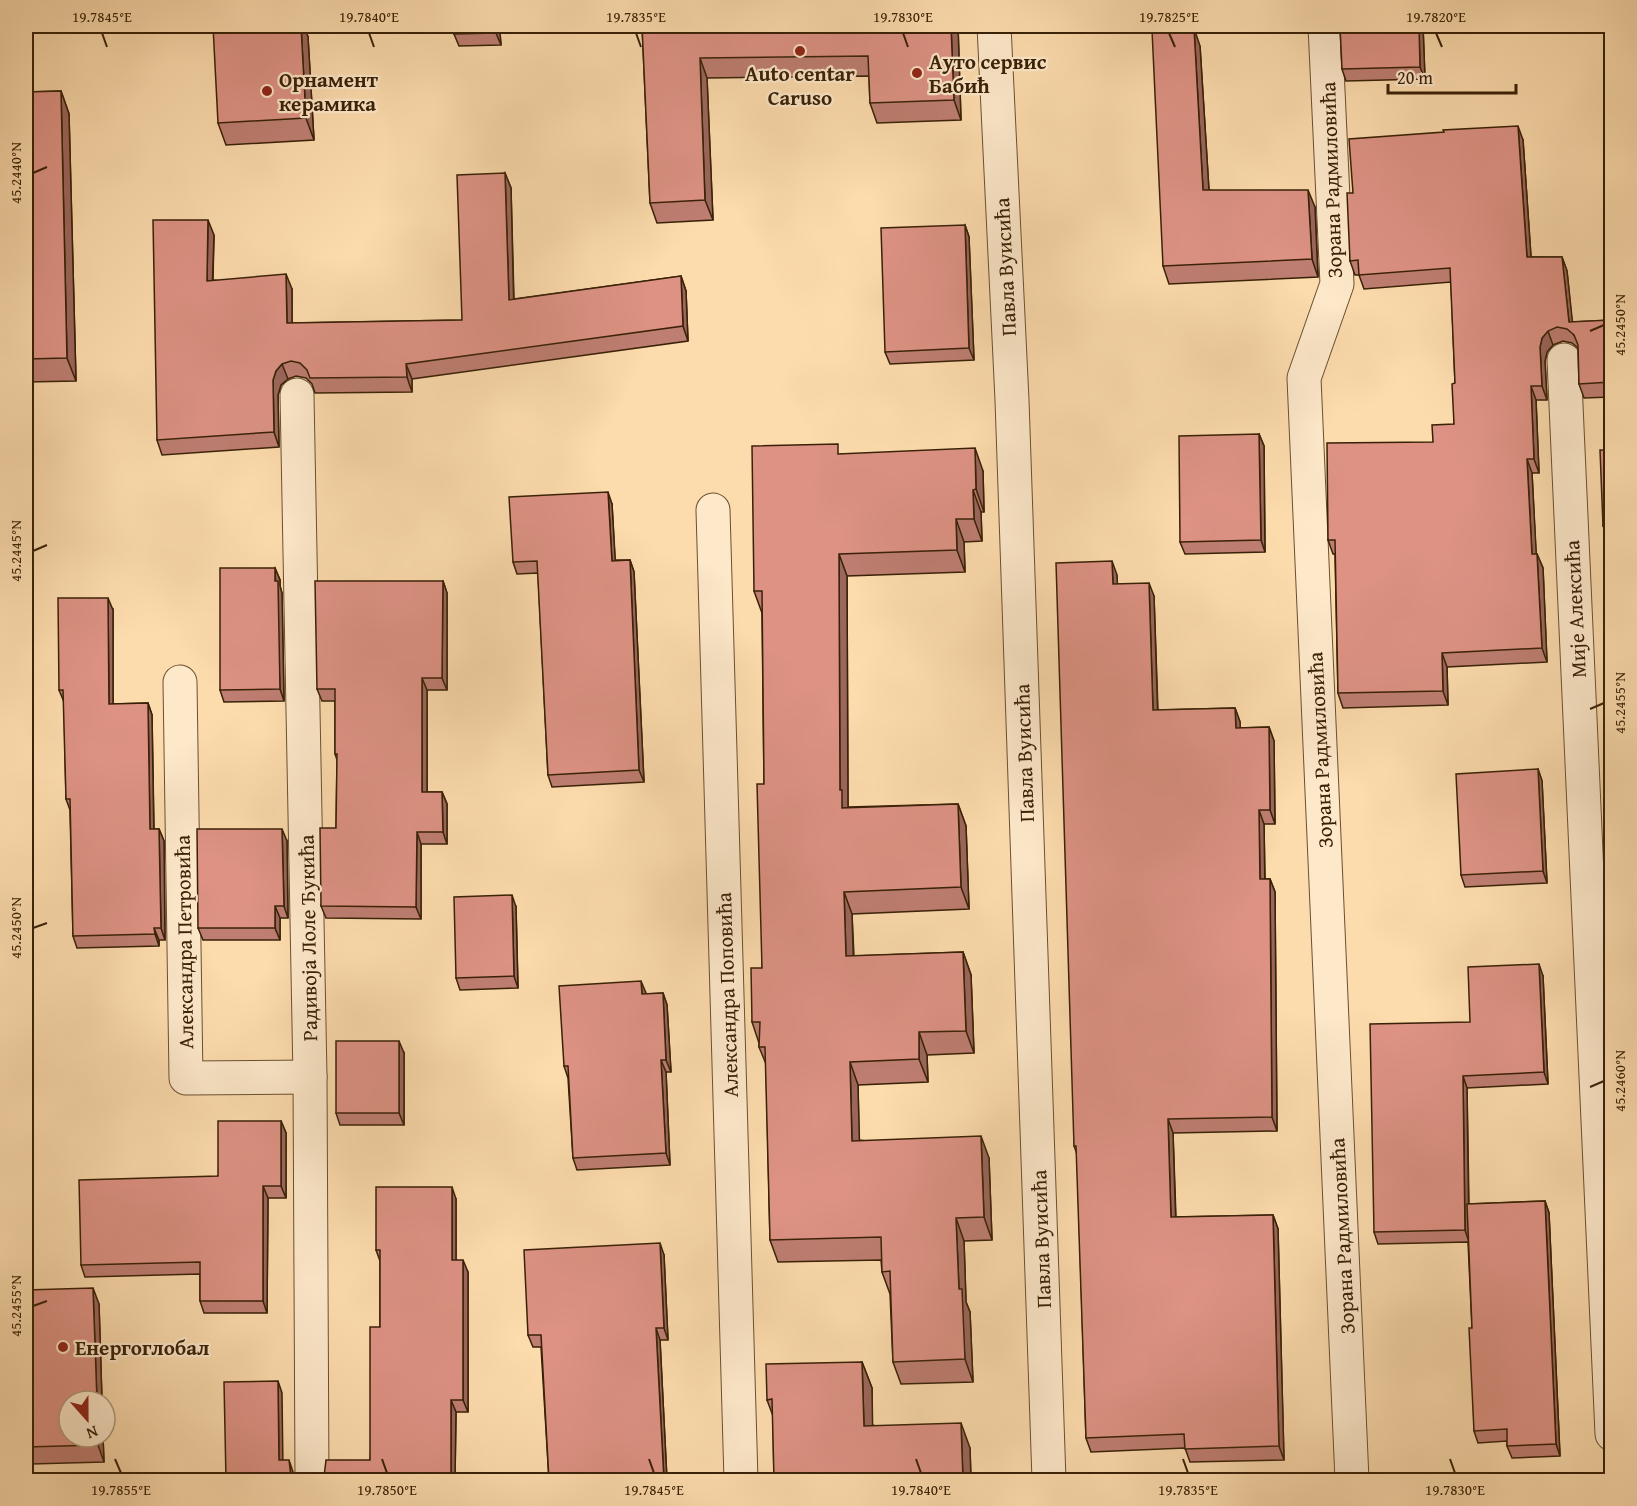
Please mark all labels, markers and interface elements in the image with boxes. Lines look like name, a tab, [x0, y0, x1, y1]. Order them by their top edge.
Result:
text: 19.7845°E	[72, 6, 132, 27]
text: 19.7840°E	[339, 6, 399, 27]
text: 19.7835°E	[606, 6, 666, 27]
text: 19.7830°E	[873, 6, 933, 27]
text: 19.7825°E	[1139, 6, 1199, 27]
text: 19.7820°E	[1406, 6, 1466, 27]
marker: Auto centar Caruso	[793, 44, 807, 58]
place label: Ауто сервис Бабић	[929, 46, 1047, 101]
scale bar	[1388, 57, 1516, 95]
place label: Auto centar Caruso	[745, 58, 855, 113]
place label: Орнамент керамика	[279, 64, 379, 119]
text: 20 m	[1397, 64, 1433, 91]
marker: Ауто сервис Бабић	[910, 66, 924, 80]
street label: Зорана Радмиловића	[1312, 81, 1350, 279]
marker: Орнамент керамика	[260, 84, 274, 98]
text: 45.2440°N	[5, 142, 26, 204]
street label: Павла Вуисића	[986, 197, 1024, 337]
text: 45.2450°N	[1609, 294, 1630, 356]
text: 45.2445°N	[5, 520, 26, 582]
street label: Мије Алексића	[1556, 539, 1594, 679]
street label: Зорана Радмиловића	[1299, 651, 1341, 849]
text: 45.2455°N	[1609, 672, 1630, 734]
street label: Павла Вуисића	[1006, 683, 1042, 823]
street label: Радивоја Лоле Ђукића	[291, 834, 325, 1042]
street label: Александра Петровића	[167, 835, 201, 1049]
street label: Александра Поповића	[708, 892, 746, 1098]
text: 45.2450°N	[5, 897, 26, 959]
text: 45.2460°N	[1609, 1050, 1630, 1112]
street label: Зорана Радмиловића	[1321, 1137, 1363, 1335]
street label: Павла Вуисића	[1023, 1169, 1059, 1309]
text: 45.2455°N	[5, 1275, 26, 1337]
place label: Енергоглобал	[75, 1332, 209, 1363]
marker: Енергоглобал	[56, 1340, 70, 1354]
north arrow	[57, 1389, 117, 1449]
text: N	[83, 1420, 102, 1446]
text: 19.7855°E	[91, 1479, 151, 1500]
text: 19.7850°E	[357, 1479, 417, 1500]
text: 19.7845°E	[624, 1479, 684, 1500]
text: 19.7840°E	[891, 1479, 951, 1500]
text: 19.7835°E	[1158, 1479, 1218, 1500]
text: 19.7830°E	[1425, 1479, 1485, 1500]

